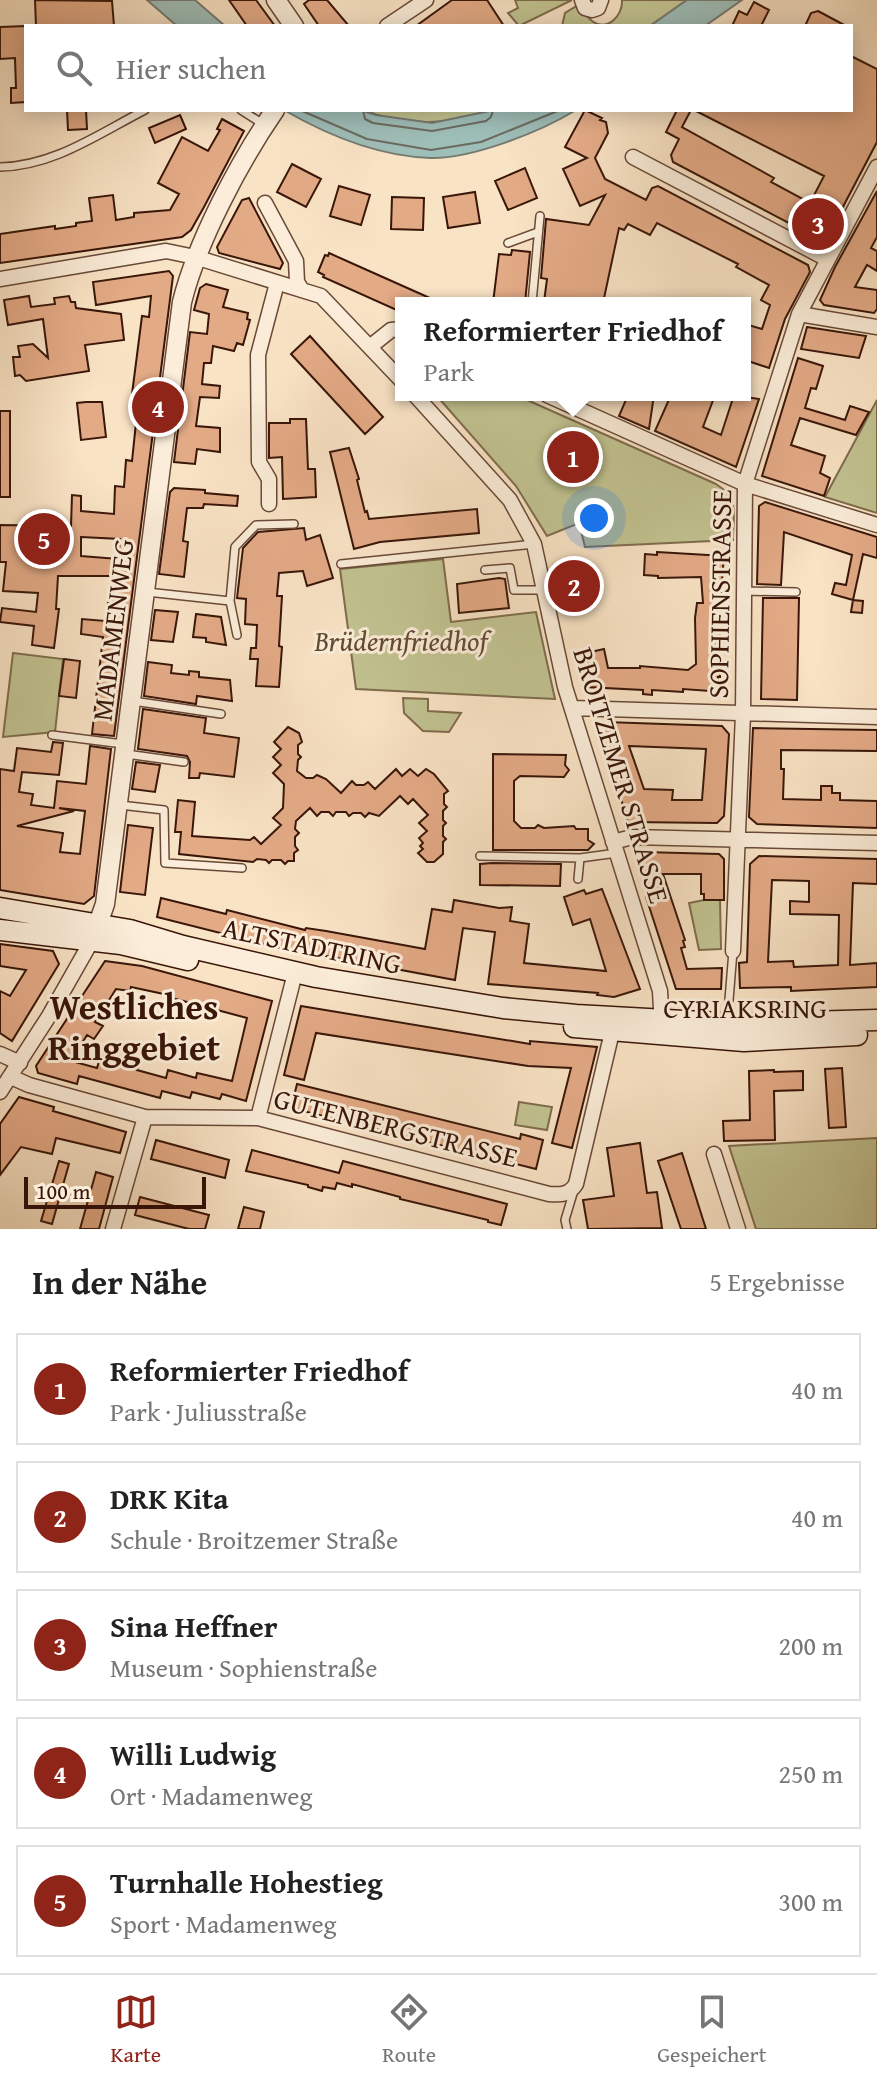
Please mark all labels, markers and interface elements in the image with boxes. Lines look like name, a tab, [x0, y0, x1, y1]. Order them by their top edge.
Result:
search box	[24, 24, 853, 112]
icon: search	[52, 46, 96, 90]
text: Hier suchen	[116, 46, 266, 90]
pin: 3	[792, 194, 844, 254]
popup	[395, 297, 751, 401]
text: Reformierter Friedhof	[424, 308, 722, 352]
text: Park	[424, 352, 474, 391]
pin: 4	[132, 377, 184, 437]
pin: 1	[547, 427, 599, 487]
street label: SOPHIENSTRASSE	[697, 489, 741, 699]
your location	[574, 498, 614, 538]
pin: 5	[18, 509, 70, 569]
street label: MADAMENWEG	[81, 537, 143, 723]
pin: 2	[548, 556, 600, 616]
park label: Brüdernfriedhof	[314, 620, 492, 661]
street label: BROITZEMER STRASSE	[564, 642, 680, 908]
street label: ALTSTADTRING	[219, 906, 405, 984]
district label: Westliches Ringgebiet	[48, 979, 221, 1073]
street label: CYRIAKSRING	[663, 987, 827, 1028]
street label: GUTENBERGSTRASSE	[270, 1077, 522, 1177]
scale bar	[24, 1173, 206, 1209]
text: 100 m	[36, 1175, 91, 1207]
text: In der Nähe	[32, 1257, 207, 1306]
text: 5 Ergebnisse	[710, 1262, 845, 1301]
text: Reformierter Friedhof	[110, 1348, 408, 1392]
text: 1	[53, 1370, 67, 1409]
text: 40 m	[791, 1370, 843, 1409]
text: Park · Juliusstraße	[110, 1392, 307, 1431]
text: DRK Kita	[110, 1476, 229, 1520]
text: 2	[53, 1498, 67, 1537]
text: 40 m	[791, 1498, 843, 1537]
text: Schule · Broitzemer Straße	[110, 1520, 398, 1559]
text: Sina Heffner	[110, 1604, 277, 1648]
text: 3	[53, 1626, 67, 1665]
text: 200 m	[778, 1626, 843, 1665]
text: Museum · Sophienstraße	[110, 1648, 377, 1687]
text: Willi Ludwig	[110, 1732, 276, 1776]
text: 4	[53, 1754, 67, 1793]
text: 250 m	[778, 1754, 843, 1793]
text: Ort · Madamenweg	[110, 1776, 312, 1815]
text: Turnhalle Hohestieg	[110, 1860, 383, 1904]
text: 5	[53, 1882, 67, 1921]
text: 300 m	[778, 1882, 843, 1921]
text: Sport · Madamenweg	[110, 1904, 337, 1943]
tab: Karte	[111, 1990, 161, 2070]
tab: Route	[382, 1990, 436, 2070]
tab: Gespeichert	[657, 1990, 766, 2070]

